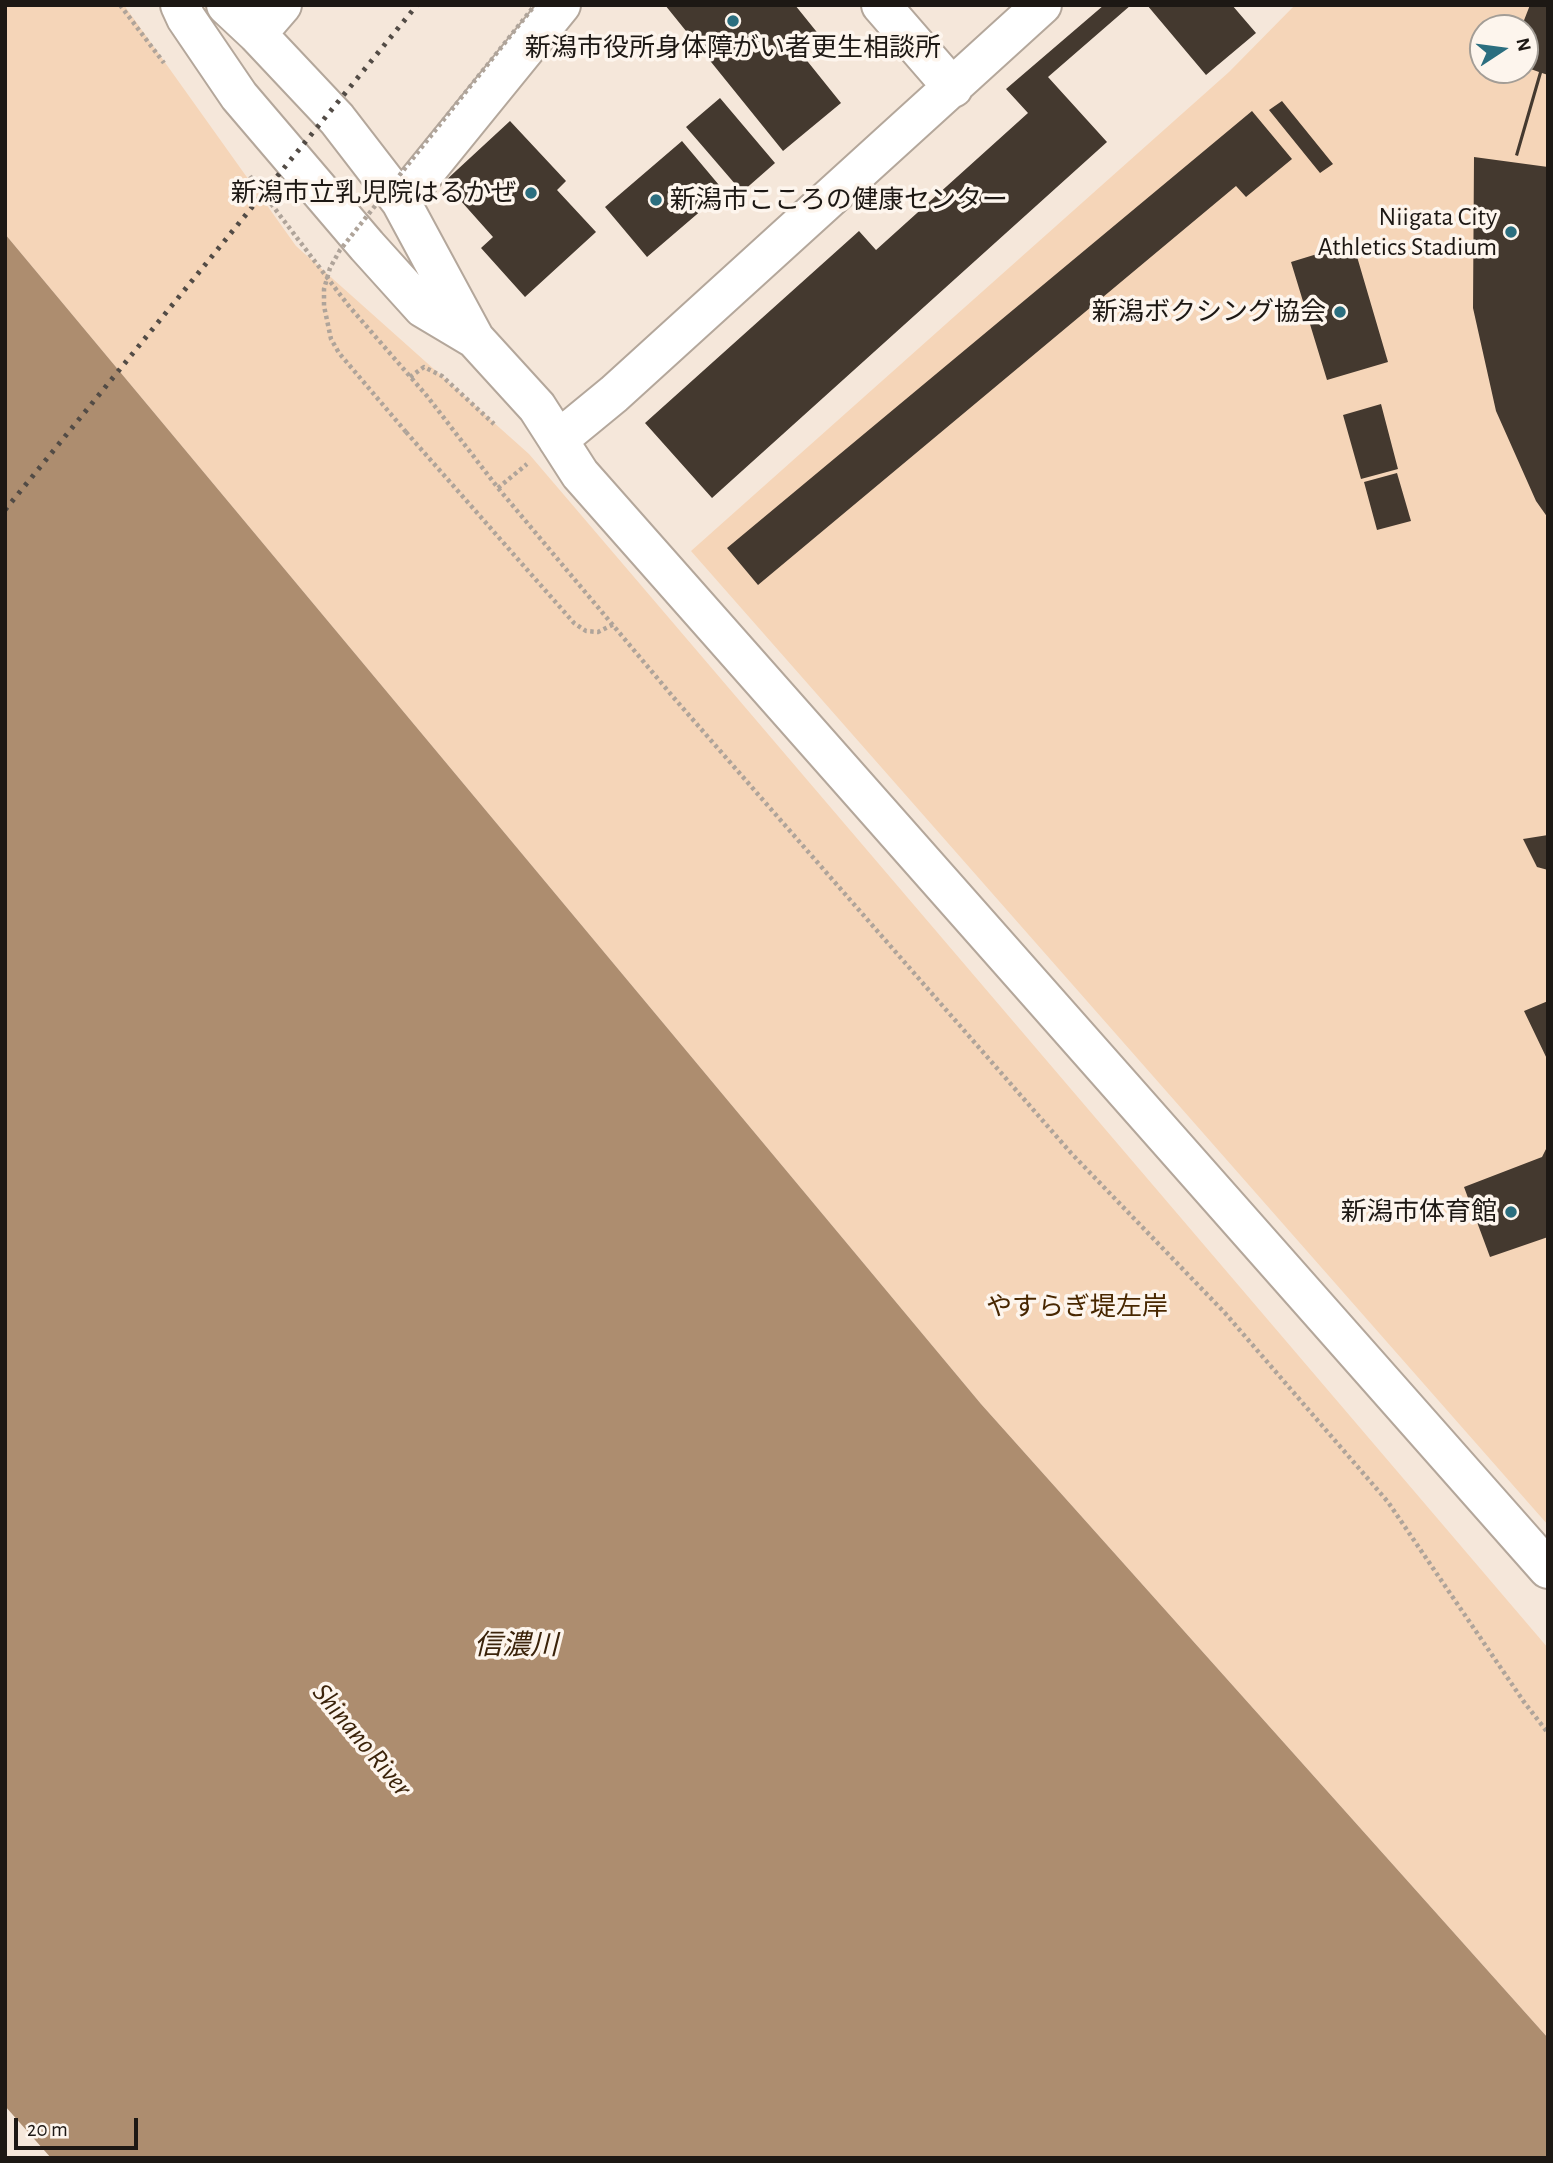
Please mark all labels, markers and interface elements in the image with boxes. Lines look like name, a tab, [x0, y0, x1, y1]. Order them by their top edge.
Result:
marker: 新潟市役所身体障がい者更生相談所	[725, 13, 741, 29]
north arrow	[1469, 14, 1539, 84]
place label: 新潟市役所身体障がい者更生相談所	[525, 32, 941, 64]
text: N	[1512, 36, 1534, 53]
place label: 新潟市立乳児院はるかぜ	[231, 177, 517, 209]
place label: 新潟市こころの健康センター	[670, 184, 1008, 216]
marker: 新潟市立乳児院はるかぜ	[523, 185, 539, 201]
marker: 新潟市こころの健康センター	[648, 192, 664, 208]
place label: Niigata City Athletics Stadium	[1318, 201, 1497, 262]
marker: Niigata City Athletics Stadium	[1503, 224, 1519, 240]
place label: 新潟ボクシング協会	[1092, 296, 1326, 328]
marker: 新潟ボクシング協会	[1332, 304, 1348, 320]
place label: 新潟市体育館	[1341, 1196, 1497, 1228]
marker: 新潟市体育館	[1503, 1204, 1519, 1220]
park label: やすらぎ堤左岸	[986, 1291, 1168, 1323]
water label: 信濃川	[474, 1629, 558, 1663]
water label: Shinano River	[305, 1677, 419, 1803]
scale bar	[18, 2104, 142, 2148]
text: 20 m	[27, 2119, 68, 2140]

